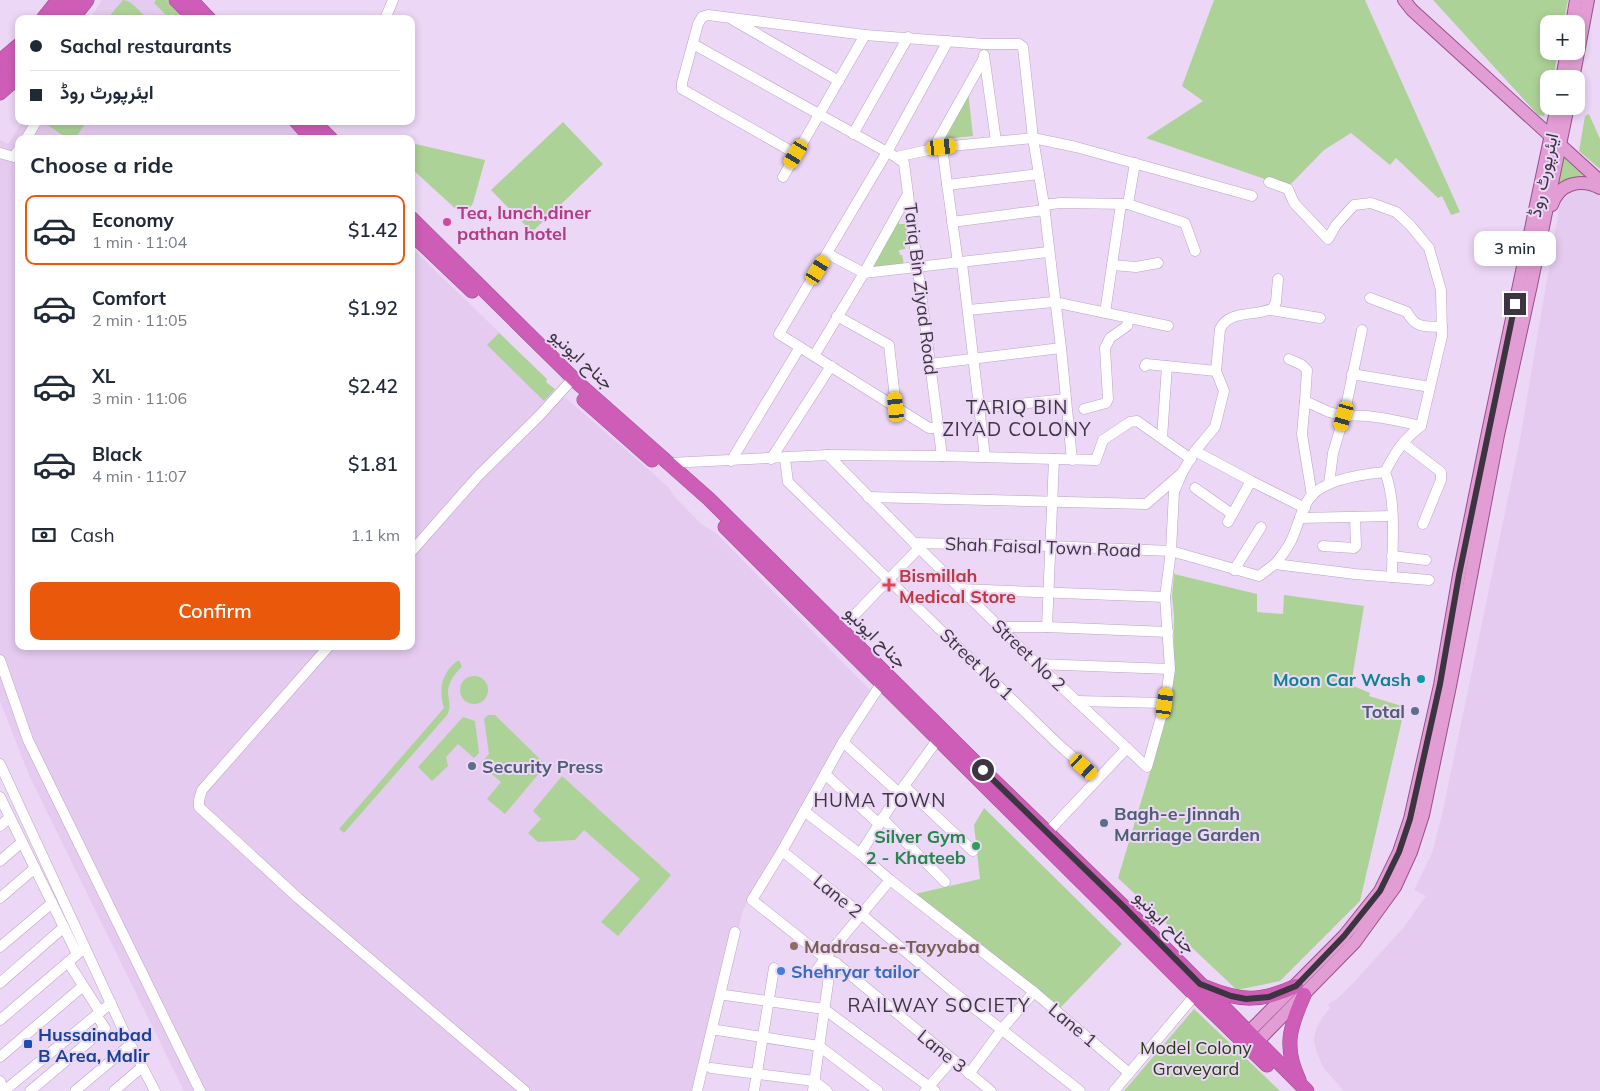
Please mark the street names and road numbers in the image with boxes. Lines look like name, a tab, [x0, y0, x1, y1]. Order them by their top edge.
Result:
street label: ایئرپورٹ روڈ	[1523, 131, 1564, 219]
street label: Tariq Bin Ziyad Road	[899, 202, 943, 376]
street label: جناح ایونیو	[545, 324, 619, 395]
street label: Shah Faisal Town Road	[945, 532, 1141, 562]
street label: جناح ایونیو	[839, 601, 912, 674]
street label: Street No 2	[987, 614, 1071, 696]
street label: Street No 1	[935, 623, 1019, 705]
street label: Lane 2	[809, 869, 867, 923]
street label: جناح ایونیو	[1129, 886, 1201, 959]
street label: Lane 1	[1044, 998, 1102, 1052]
street label: Lane 3	[913, 1024, 971, 1078]

